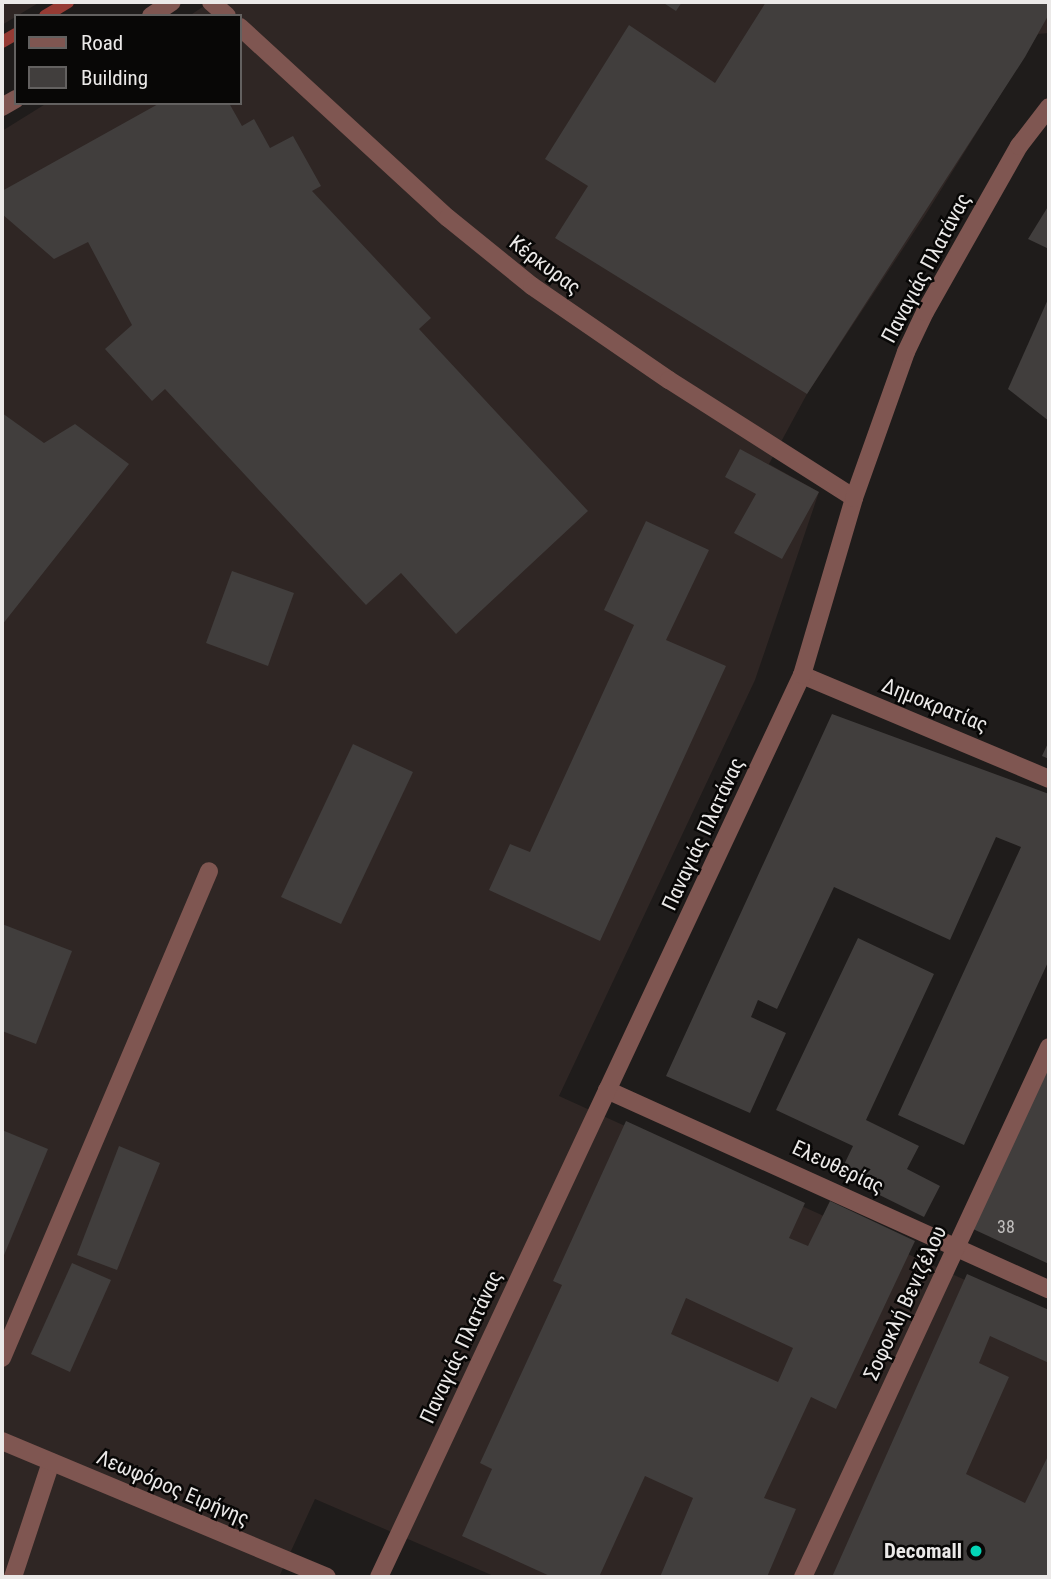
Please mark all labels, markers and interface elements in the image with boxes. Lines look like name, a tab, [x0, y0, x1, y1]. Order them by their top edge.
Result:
legend	[14, 14, 242, 105]
text: Road	[81, 31, 123, 55]
text: Building	[81, 66, 148, 90]
street label: Παναγιάς Πλατάνας	[876, 189, 976, 347]
street label: Κέρκυρας	[504, 230, 586, 300]
street label: Δημοκρατίας	[878, 672, 992, 738]
street label: Παναγιάς Πλατάνας	[657, 753, 749, 915]
street label: Ελευθερίας	[788, 1135, 888, 1199]
house number: 38	[997, 1216, 1015, 1238]
street label: Σοφοκλή Βενιζέλου	[858, 1222, 952, 1384]
street label: Παναγιάς Πλατάνας	[415, 1266, 507, 1428]
street label: Λεωφόρος Ειρήνης	[93, 1445, 253, 1531]
place label: Decomall	[884, 1538, 962, 1564]
marker: Decomall	[968, 1543, 984, 1559]

